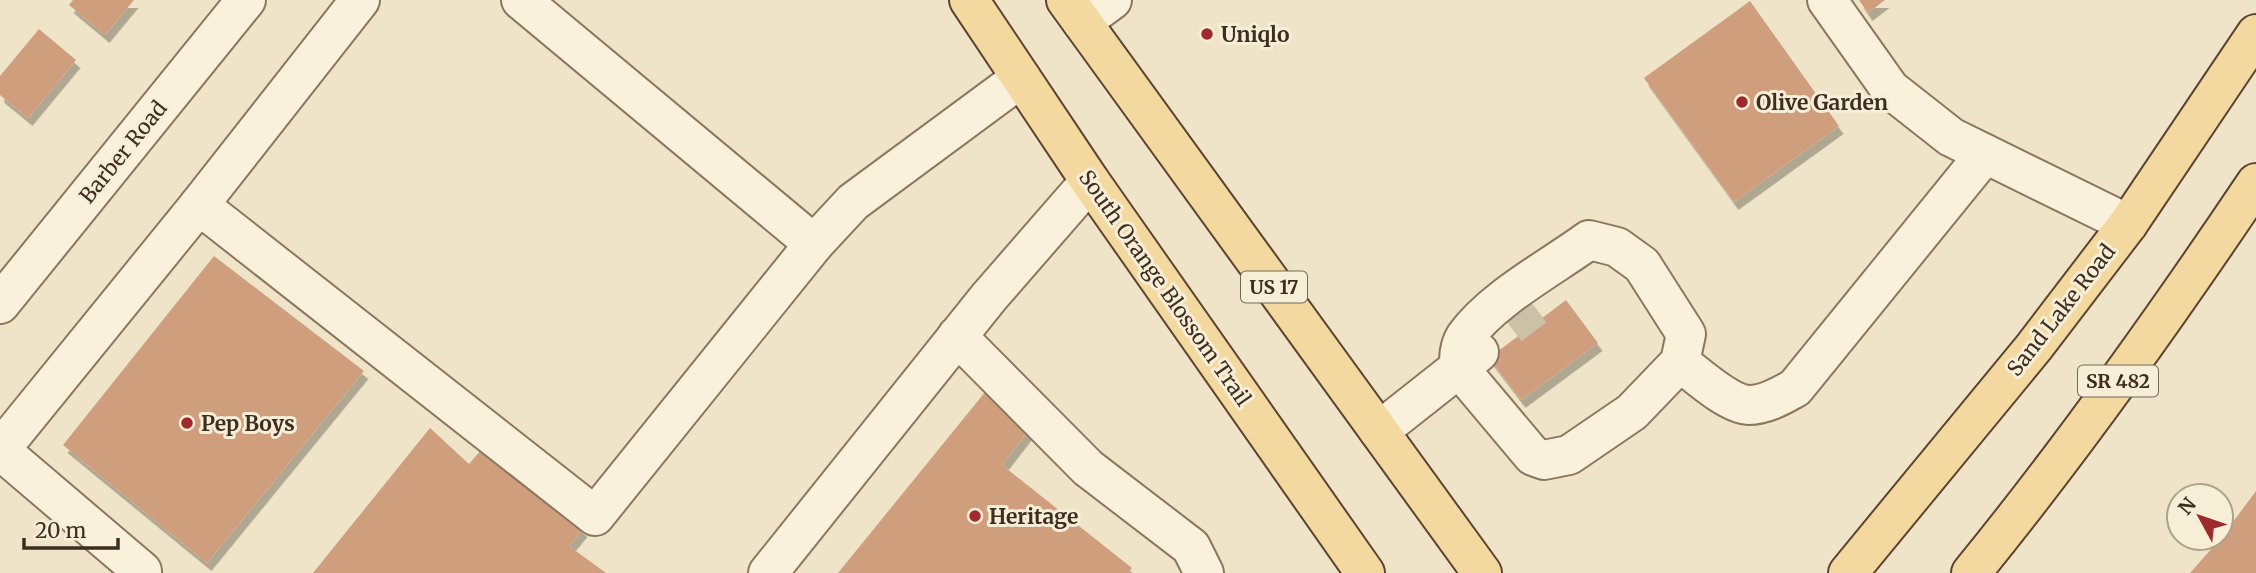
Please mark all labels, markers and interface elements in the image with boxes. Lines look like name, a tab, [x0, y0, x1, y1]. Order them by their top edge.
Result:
place label: Uniqlo	[1221, 21, 1289, 48]
marker: Uniqlo	[1199, 26, 1215, 42]
place label: Olive Garden	[1756, 89, 1888, 116]
marker: Olive Garden	[1734, 94, 1750, 110]
street label: Barber Road	[73, 95, 173, 209]
street label: South Orange Blossom Trail	[1073, 165, 1257, 412]
street label: Sand Lake Road	[2001, 238, 2121, 381]
road number: US 17	[1241, 272, 1307, 302]
road number: SR 482	[2078, 366, 2158, 396]
place label: Pep Boys	[201, 410, 295, 437]
marker: Pep Boys	[179, 415, 195, 431]
north arrow	[2165, 482, 2235, 552]
text: N	[2173, 493, 2201, 520]
place label: Heritage	[989, 503, 1078, 530]
scale bar	[24, 506, 119, 550]
marker: Heritage	[967, 508, 983, 524]
text: 20 m	[35, 517, 87, 544]

